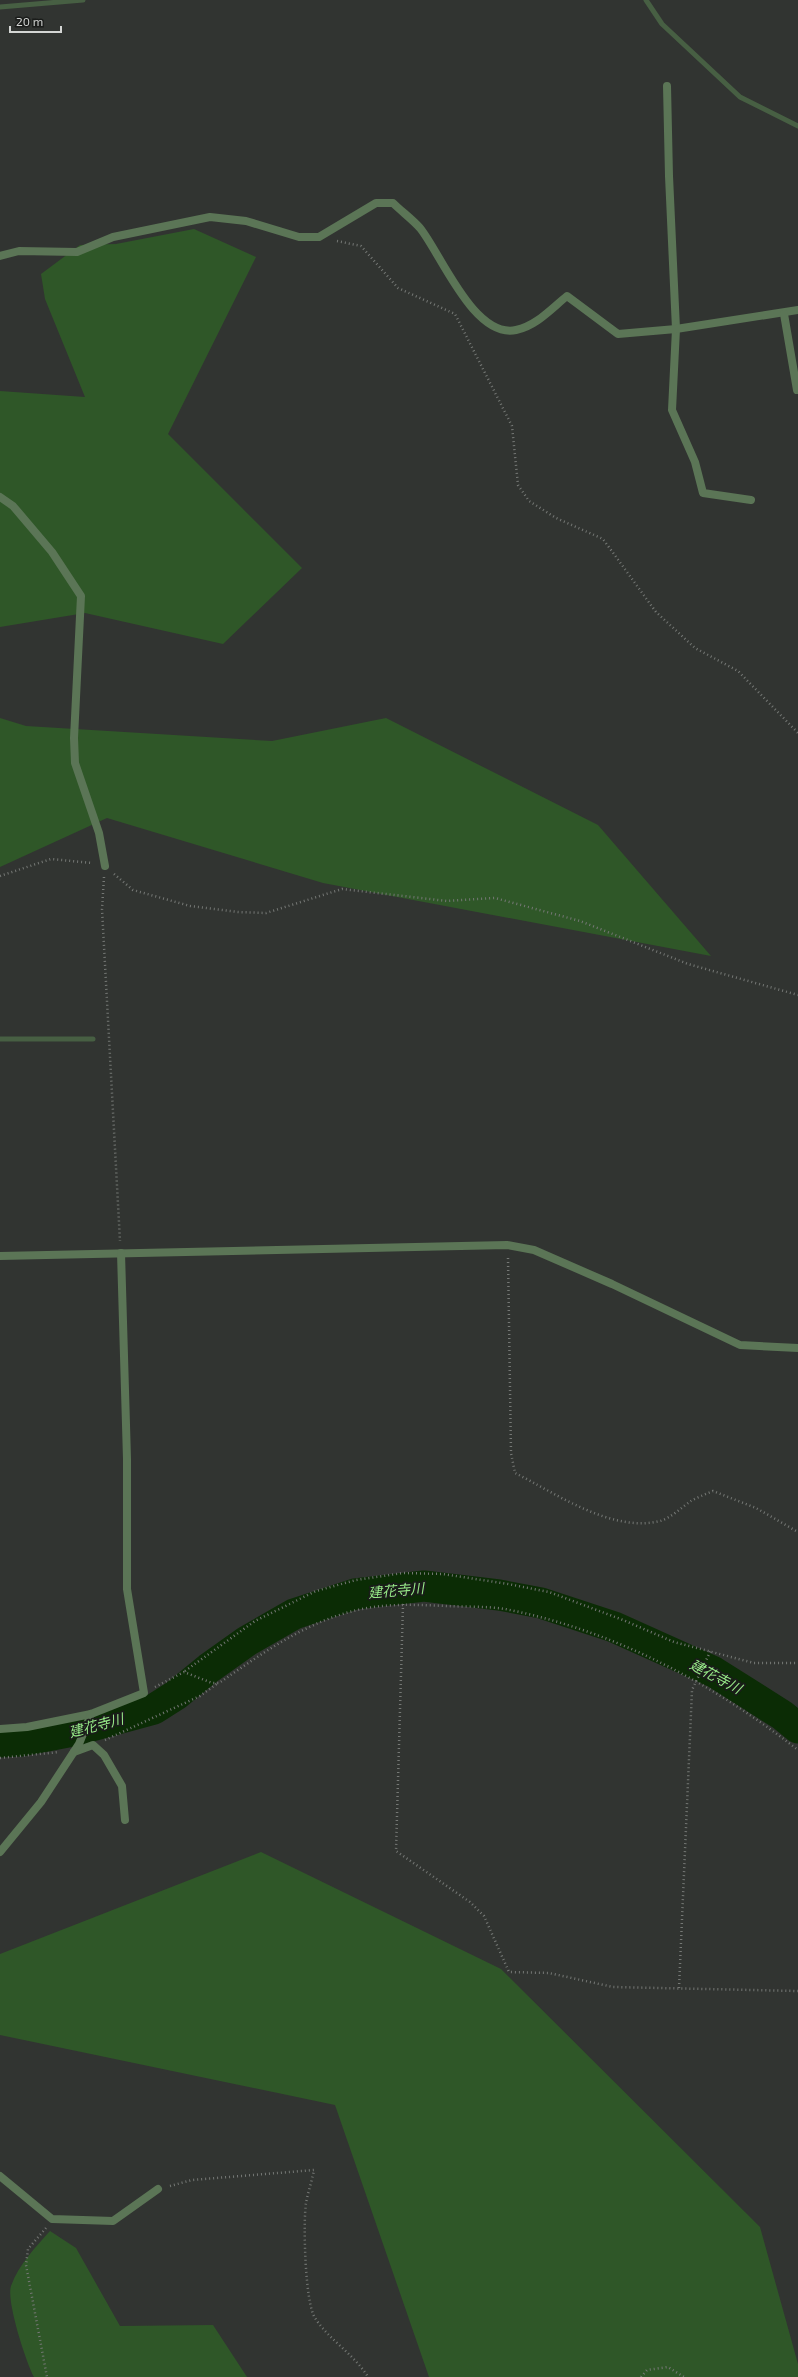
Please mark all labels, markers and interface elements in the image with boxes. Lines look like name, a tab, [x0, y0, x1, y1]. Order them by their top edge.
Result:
scale bar	[10, 8, 61, 34]
text: 20 m	[16, 14, 43, 28]
water label: 建花寺川	[367, 1579, 427, 1601]
water label: 建花寺川	[687, 1655, 746, 1698]
water label: 建花寺川	[67, 1709, 127, 1740]

